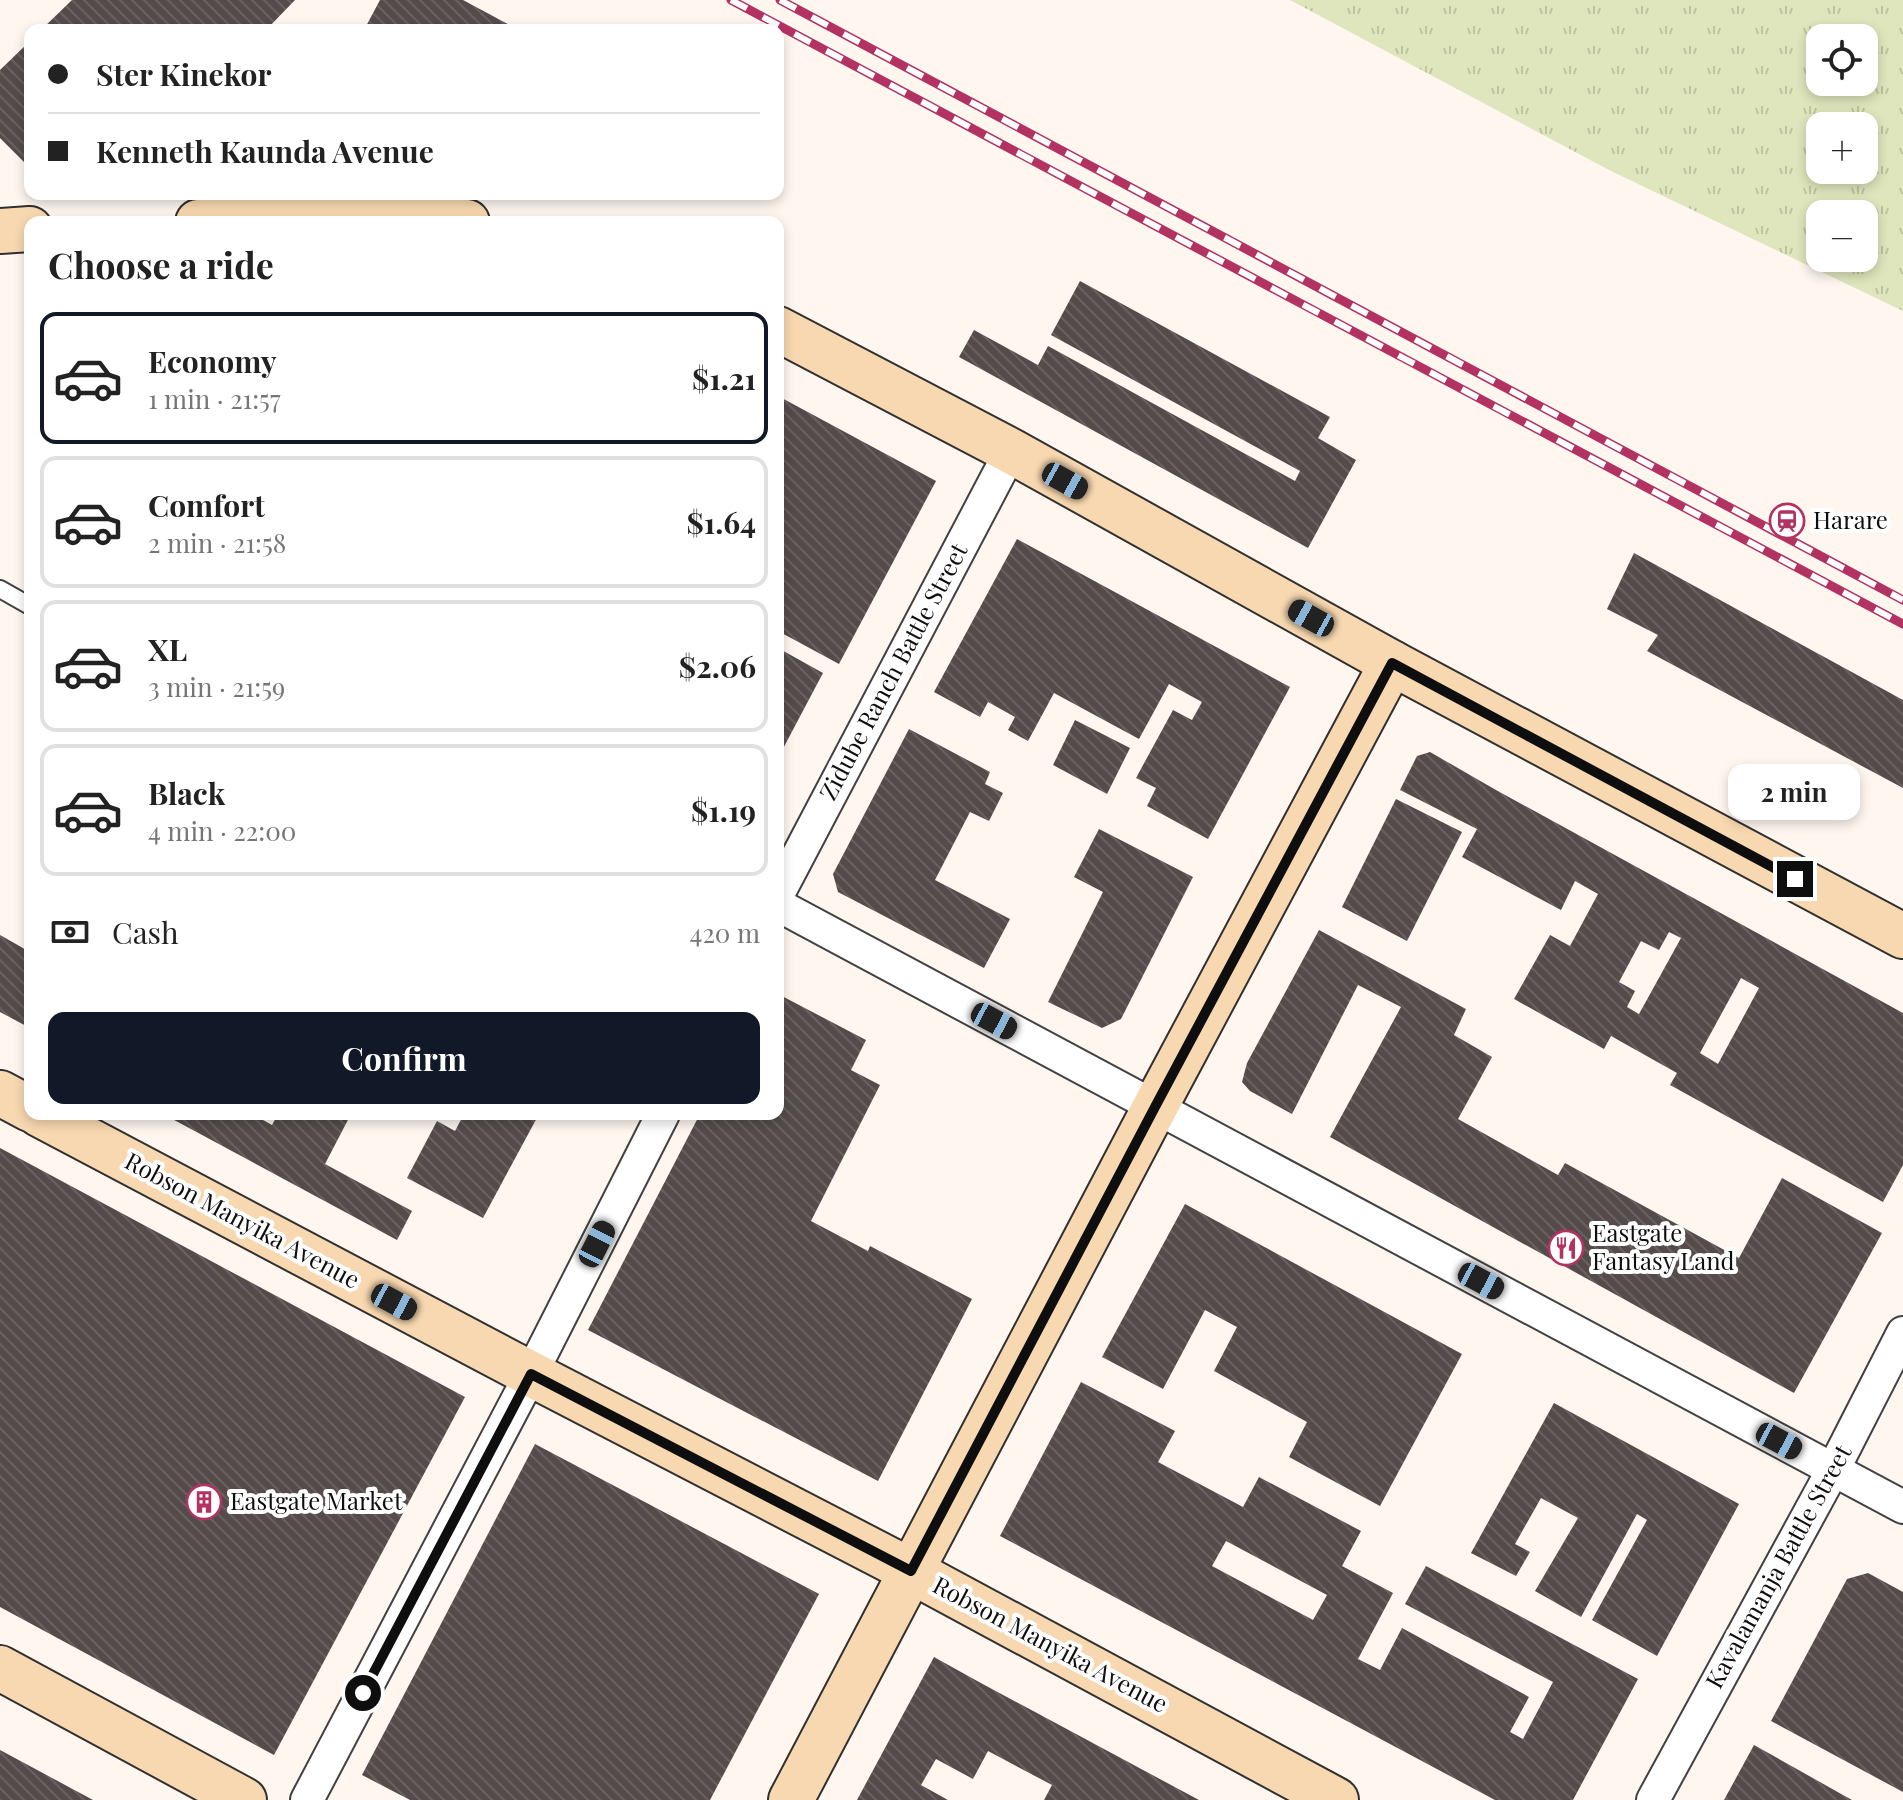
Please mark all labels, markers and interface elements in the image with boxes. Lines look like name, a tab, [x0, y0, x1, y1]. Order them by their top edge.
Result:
map controls	[1806, 24, 1878, 272]
button: locate	[1806, 24, 1878, 96]
text: Ster Kinekor	[96, 54, 272, 94]
button: +	[1806, 112, 1878, 184]
text: Kenneth Kaunda Avenue	[96, 131, 434, 171]
button: −	[1806, 200, 1878, 272]
text: Choose a ride	[48, 240, 274, 288]
text: Economy	[148, 341, 277, 381]
icon: car	[52, 342, 124, 414]
text: $1.21	[692, 358, 756, 398]
text: 1 min · 21:57	[148, 381, 280, 416]
car	[1038, 459, 1092, 503]
text: Comfort	[148, 485, 265, 525]
icon: car	[52, 486, 124, 558]
text: $1.64	[687, 502, 756, 542]
station icon: Harare	[1768, 502, 1806, 540]
place label: Harare	[1813, 503, 1888, 535]
text: 2 min · 21:58	[148, 525, 286, 560]
street label: Zidube Ranch Battle Street	[811, 537, 974, 805]
car	[1284, 596, 1338, 640]
text: XL	[148, 629, 187, 669]
icon: car	[52, 630, 124, 702]
text: $2.06	[679, 646, 756, 686]
text: 3 min · 21:59	[148, 669, 285, 704]
callout: 2 min	[1729, 763, 1861, 819]
text: Black	[148, 773, 225, 813]
icon: car	[52, 774, 124, 846]
text: 2 min	[1760, 774, 1828, 809]
text: $1.19	[691, 790, 756, 830]
text: 4 min · 22:00	[148, 813, 296, 848]
route end	[1777, 861, 1813, 897]
icon: cash	[48, 910, 92, 954]
text: Cash	[112, 912, 179, 952]
text: 420 m	[690, 915, 760, 950]
car	[967, 999, 1021, 1043]
button: Confirm	[48, 1012, 760, 1104]
street label: Robson Manyika Avenue	[120, 1144, 366, 1295]
place label: Eastgate Fantasy Land	[1592, 1216, 1735, 1276]
car	[575, 1217, 619, 1271]
restaurant icon: Eastgate Fantasy Land	[1547, 1229, 1585, 1267]
car	[1454, 1259, 1508, 1303]
car	[367, 1280, 421, 1324]
car	[1752, 1419, 1806, 1463]
street label: Kavalamanja Battle Street	[1697, 1438, 1858, 1693]
building icon: Eastgate Market	[185, 1483, 223, 1521]
place label: Eastgate Market	[230, 1484, 403, 1516]
street label: Robson Manyika Avenue	[928, 1568, 1174, 1719]
route start	[345, 1675, 381, 1711]

